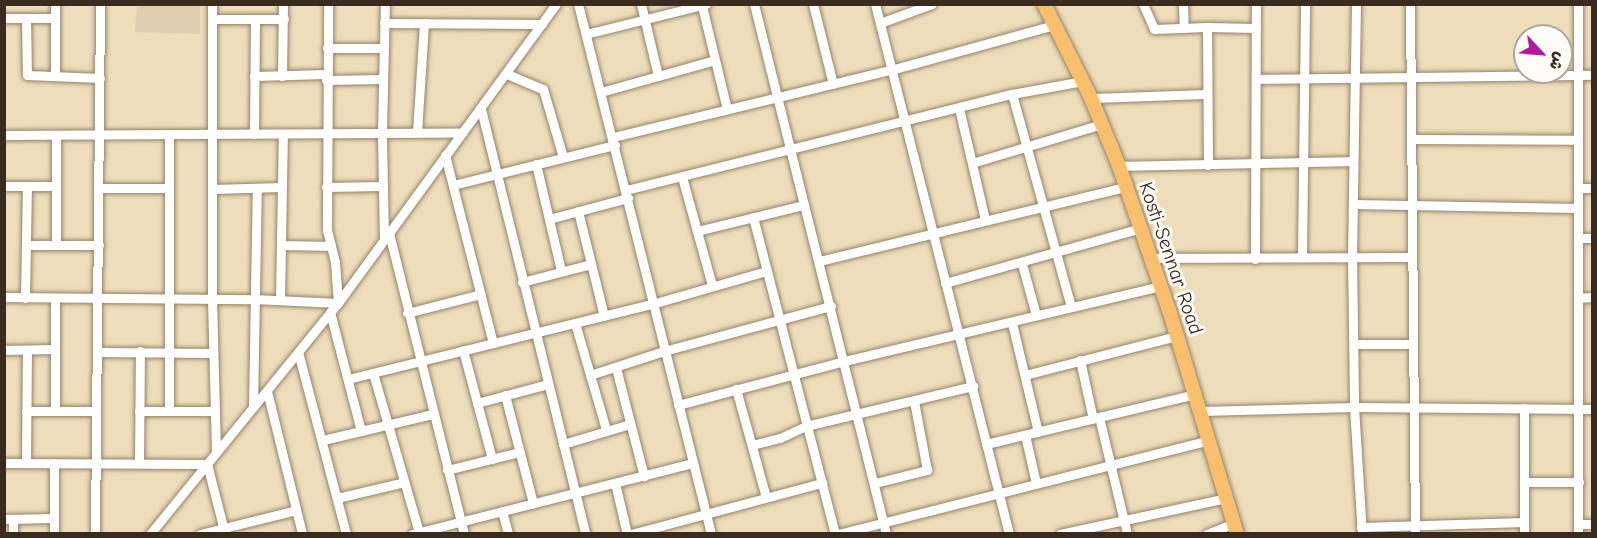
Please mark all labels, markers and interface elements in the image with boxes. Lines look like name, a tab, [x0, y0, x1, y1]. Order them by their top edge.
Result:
north arrow	[1513, 24, 1573, 84]
text: ش	[1545, 49, 1569, 73]
street label: Kosti-Sennar Road	[1134, 179, 1208, 337]

